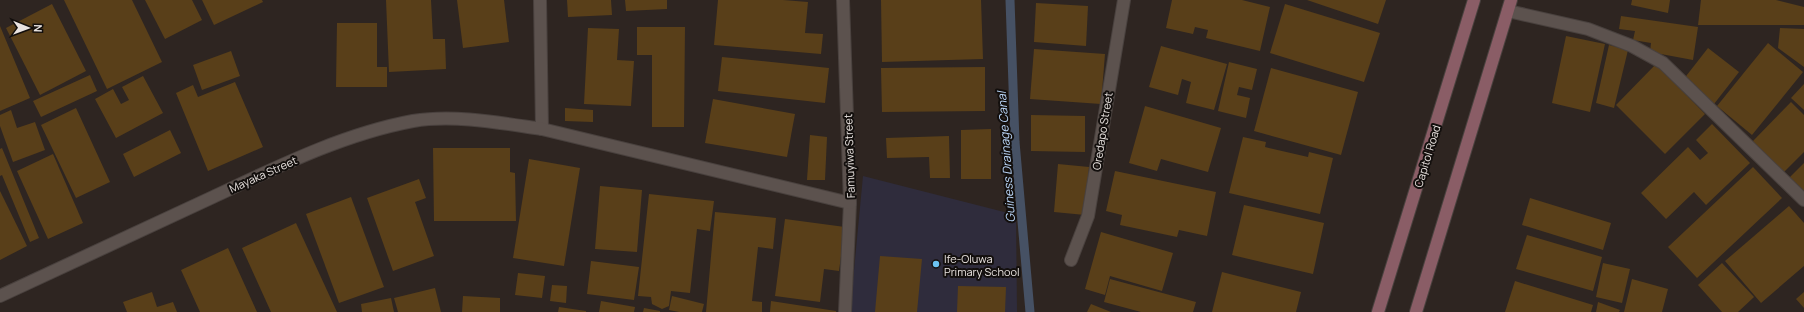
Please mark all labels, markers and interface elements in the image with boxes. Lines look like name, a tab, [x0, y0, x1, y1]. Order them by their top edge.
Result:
north arrow	[8, 8, 48, 48]
text: N	[31, 24, 46, 32]
water label: Guiness Drainage Canal	[993, 89, 1019, 223]
street label: Oredapo Street	[1088, 91, 1116, 171]
street label: Famuyiwa Street	[840, 114, 858, 198]
street label: Capitol Road	[1410, 123, 1444, 189]
street label: Mayaka Street	[227, 152, 299, 196]
place label: Ife-Oluwa Primary School	[944, 251, 1020, 279]
marker: Ife-Oluwa Primary School	[931, 259, 941, 269]

